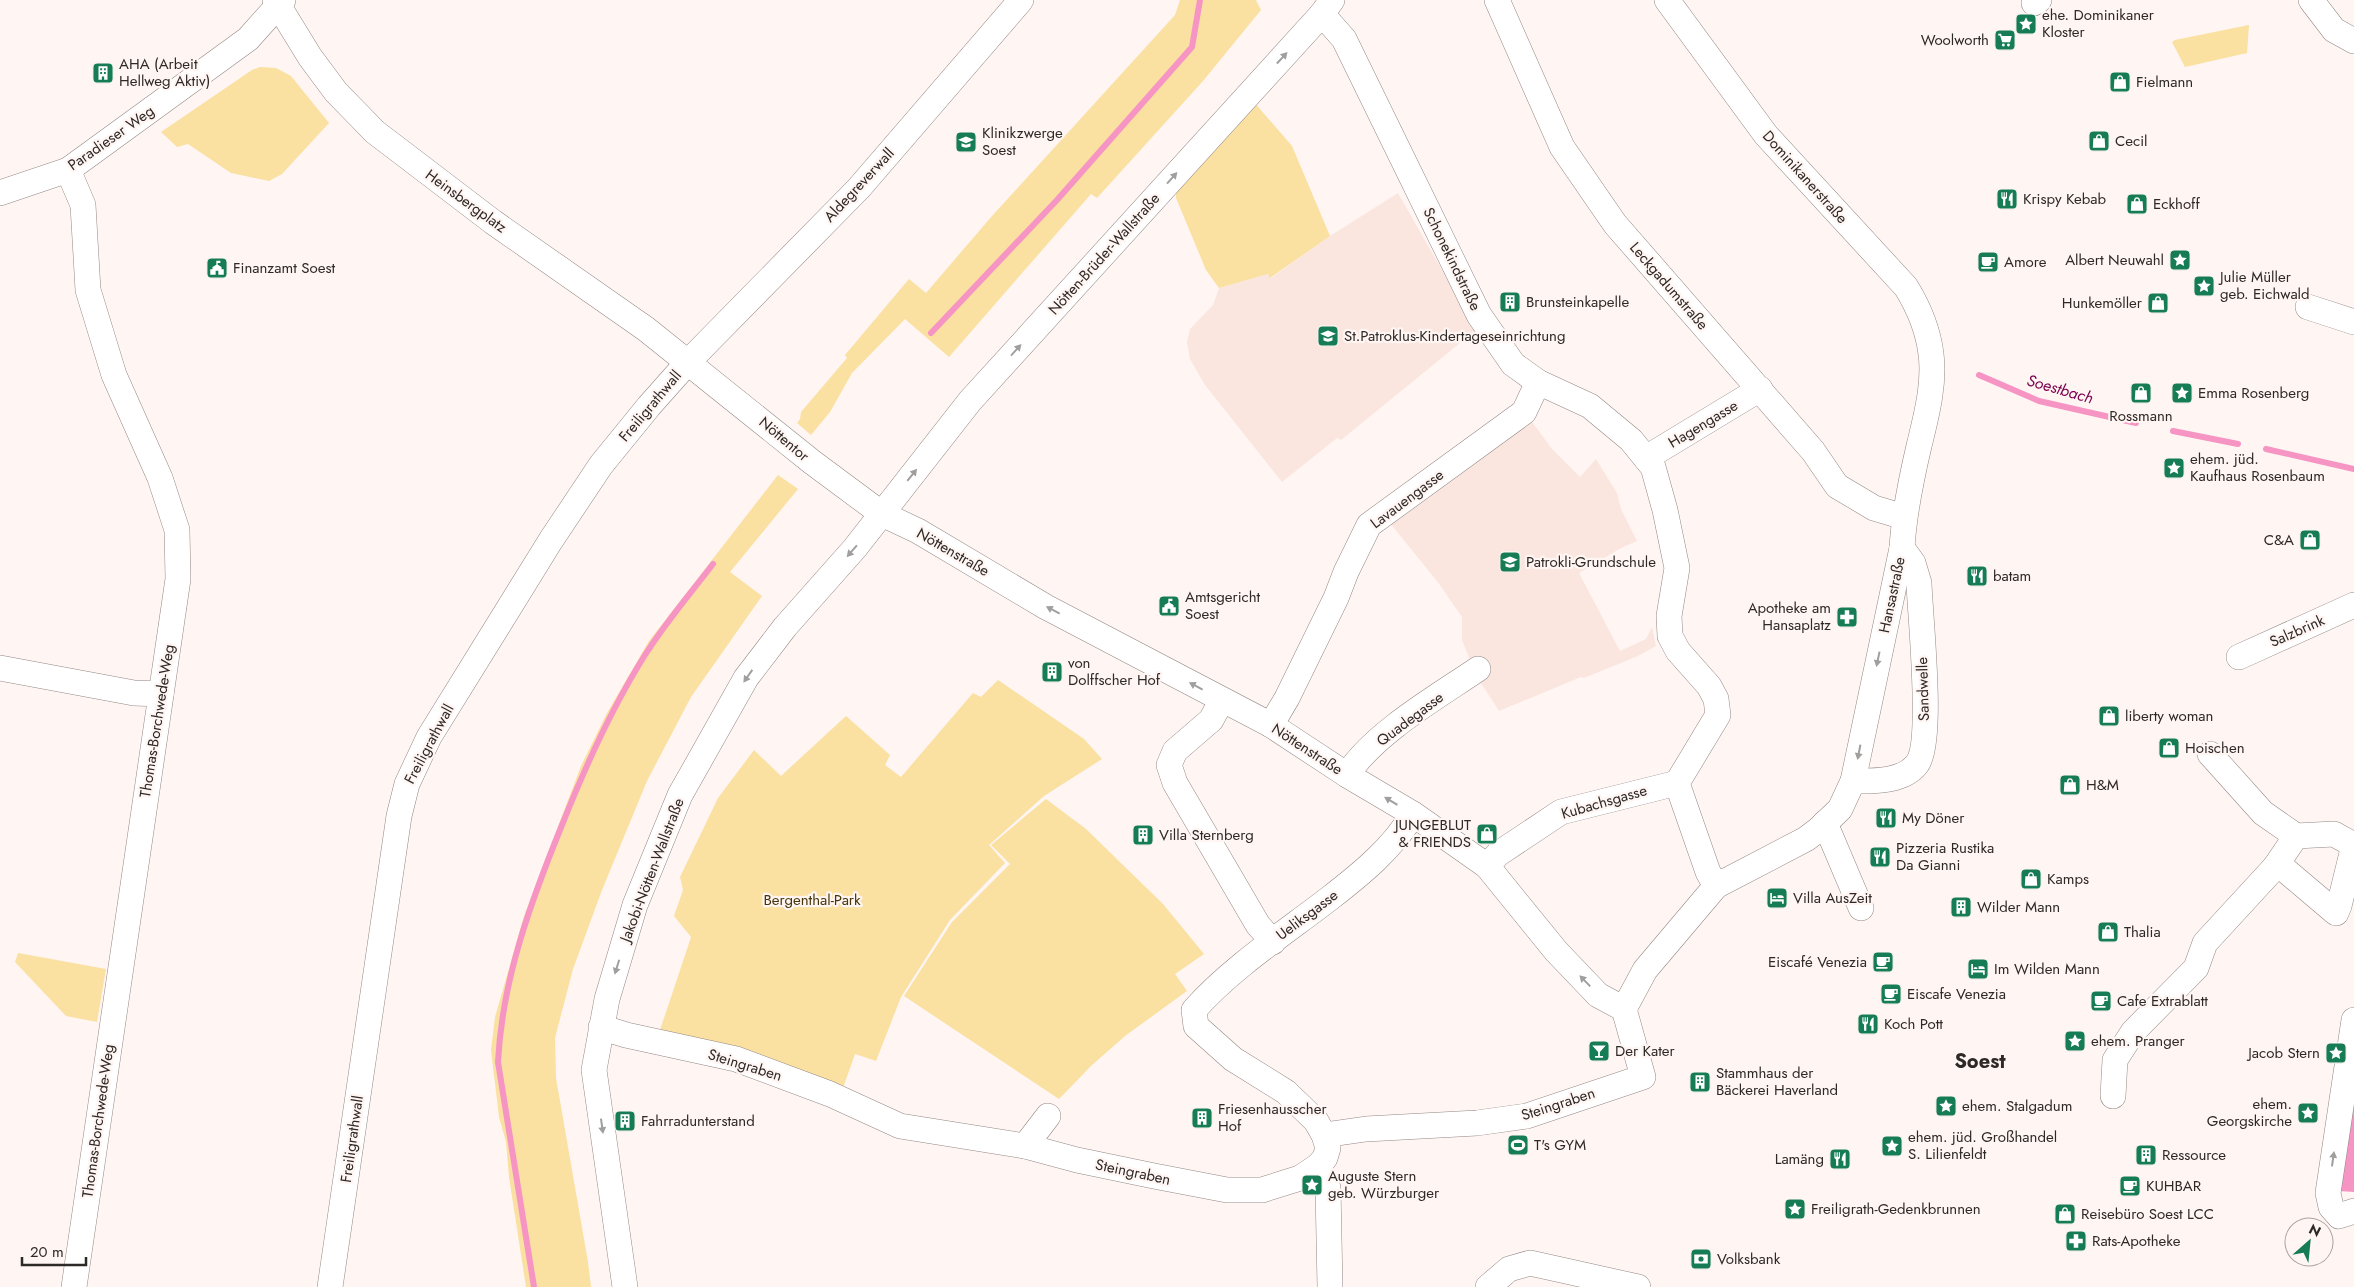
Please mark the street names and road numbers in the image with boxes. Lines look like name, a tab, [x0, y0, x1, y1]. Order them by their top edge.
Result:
street label: Paradieser Weg	[63, 100, 159, 176]
street label: Dominikanerstraße	[1757, 126, 1853, 229]
street label: Aldegreverwall	[819, 143, 899, 227]
street label: Heinsbergplatz	[421, 164, 511, 238]
street label: Nötten-Brüder-Wallstraße	[1043, 188, 1165, 320]
street label: Schonekindstraße	[1418, 204, 1487, 314]
street label: Leckgadumstraße	[1625, 237, 1714, 335]
street label: Freiligrathwall	[613, 365, 687, 447]
street label: Hagengasse	[1664, 394, 1742, 453]
street label: Nöttentor	[754, 411, 815, 467]
street label: Lavauengasse	[1366, 464, 1448, 534]
street label: Nöttenstraße	[913, 522, 994, 582]
street label: Hansastraße	[1873, 555, 1911, 635]
street label: Salzbrink	[2266, 609, 2328, 653]
street label: Thomas-Borchwede-Weg	[134, 643, 180, 799]
street label: Sandwelle	[1911, 656, 1935, 721]
street label: Quadegasse	[1372, 686, 1448, 751]
street label: Freiligrathwall	[399, 700, 459, 788]
street label: Nöttenstraße	[1267, 718, 1347, 780]
street label: Kubachsgasse	[1559, 779, 1650, 825]
street label: Jakobi-Nötten-Wallstraße	[614, 795, 690, 947]
street label: Ueliksgasse	[1271, 884, 1343, 946]
street label: Thomas-Borchwede-Weg	[76, 1043, 120, 1199]
street label: Steingraben	[705, 1043, 785, 1087]
street label: Steingraben	[1518, 1082, 1598, 1126]
street label: Freiligrathwall	[335, 1094, 369, 1184]
street label: Steingraben	[1093, 1153, 1173, 1191]

